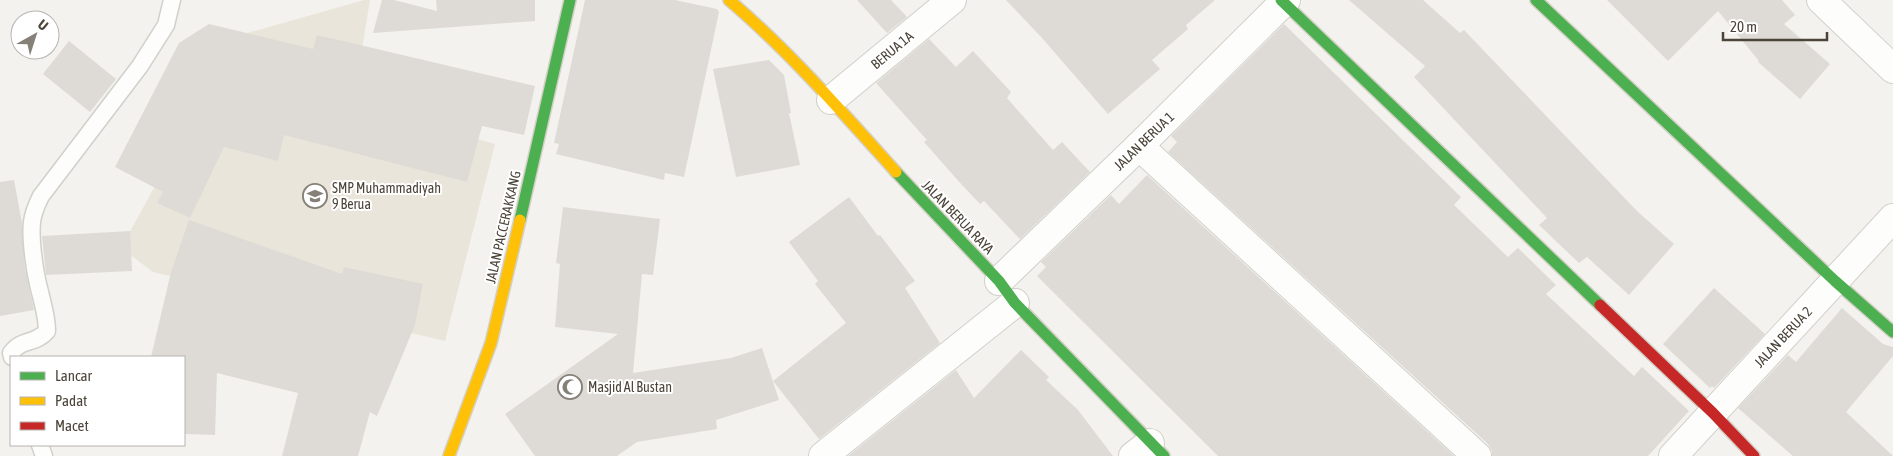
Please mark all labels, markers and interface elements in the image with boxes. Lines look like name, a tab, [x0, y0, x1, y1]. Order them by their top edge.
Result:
north arrow	[10, 10, 60, 60]
scale bar	[1723, 10, 1827, 42]
text: U	[35, 16, 51, 34]
text: 20 m	[1730, 18, 1757, 35]
street label: BERUA 1A	[868, 28, 916, 72]
street label: JALAN BERUA 1	[1111, 108, 1177, 174]
street label: JALAN PACCERAKKANG	[482, 169, 524, 285]
street label: JALAN BERUA RAYA	[919, 177, 997, 257]
place label: SMP Muhammadiyah 9 Berua	[332, 180, 441, 212]
school or university icon: SMP Muhammadiyah 9 Berua	[302, 183, 328, 209]
street label: JALAN BERUA 2	[1751, 303, 1815, 371]
legend	[10, 356, 185, 446]
text: Lancar	[55, 367, 93, 384]
mosque icon: Masjid Al Bustan	[557, 374, 583, 400]
place label: Masjid Al Bustan	[588, 379, 672, 395]
text: Padat	[55, 392, 87, 409]
text: Macet	[55, 417, 89, 434]

